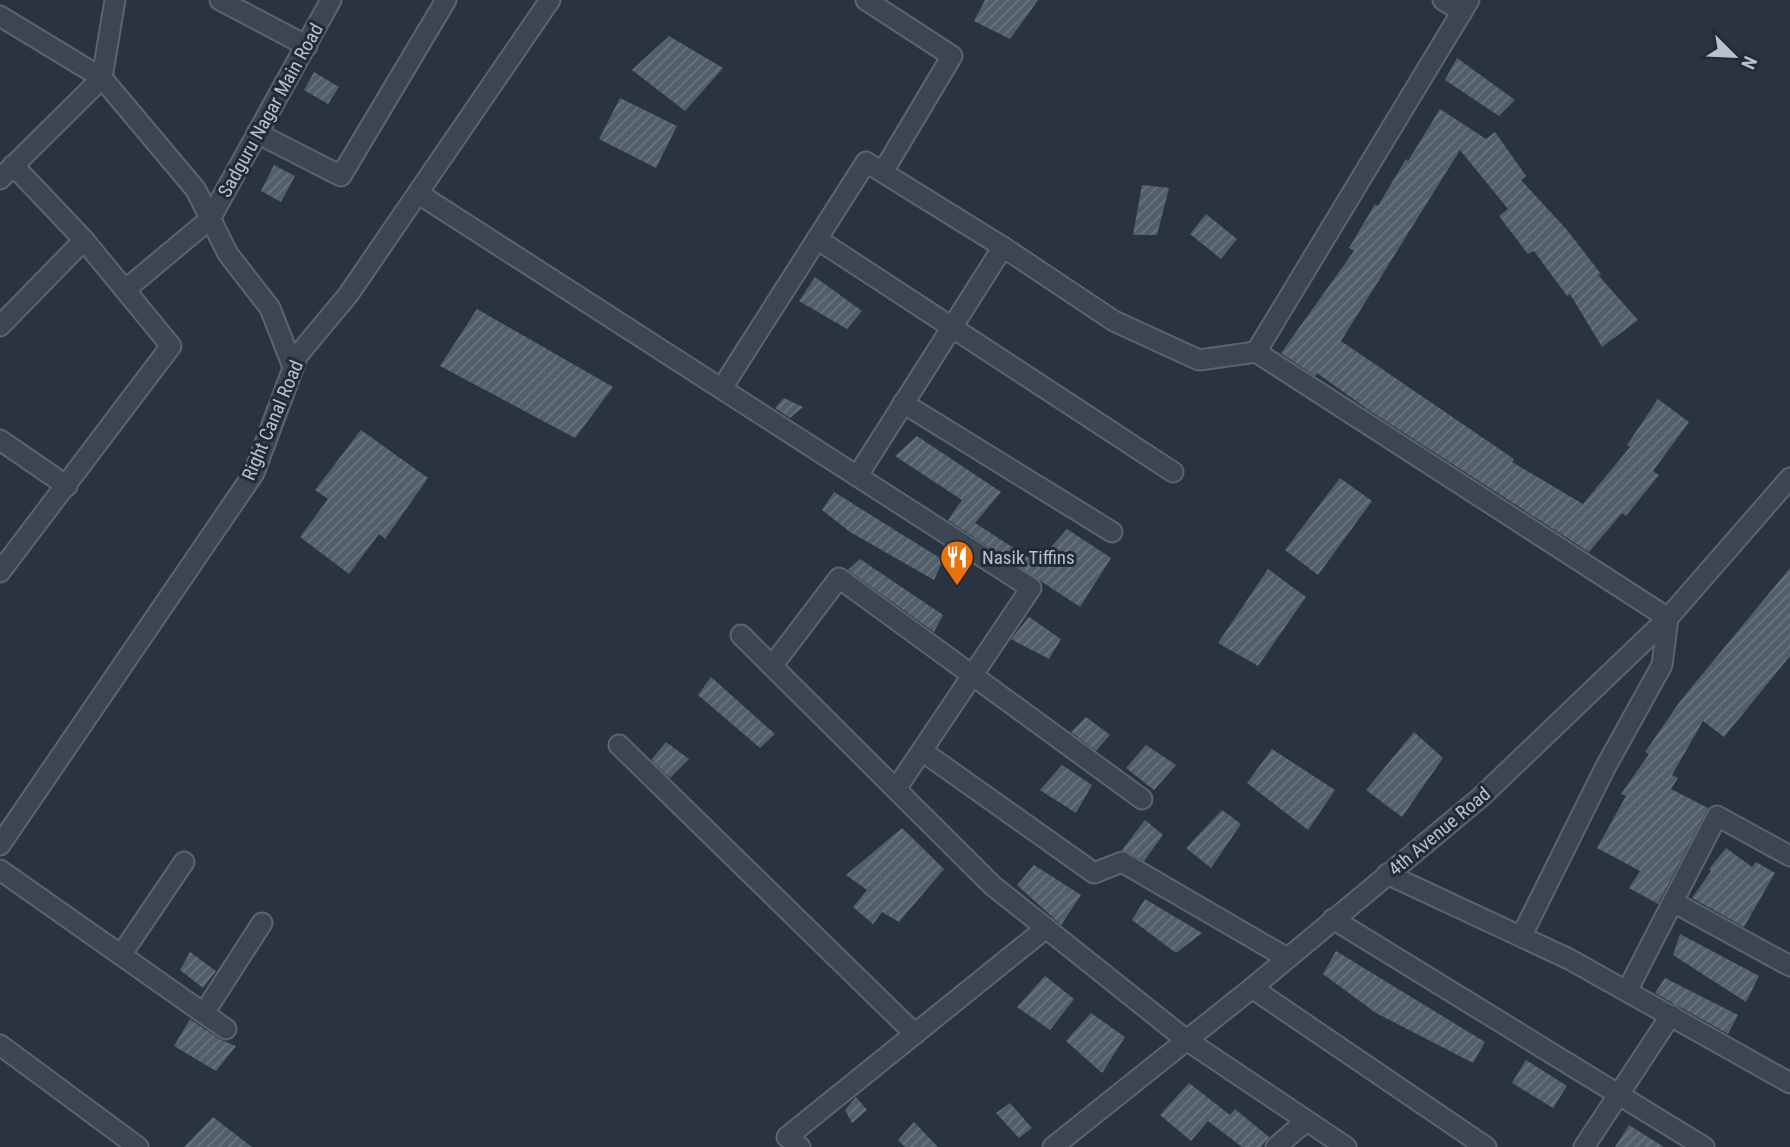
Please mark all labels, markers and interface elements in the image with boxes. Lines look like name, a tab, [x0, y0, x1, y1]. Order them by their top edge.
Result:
street label: Sadguru Nagar Main Road	[213, 19, 328, 201]
north arrow	[1699, 21, 1769, 91]
text: N	[1736, 53, 1762, 73]
street label: Right Canal Road	[237, 357, 308, 484]
restaurant icon: Nasik Tiffins	[938, 538, 976, 587]
place label: Nasik Tiffins	[982, 546, 1075, 569]
street label: 4th Avenue Road	[1384, 782, 1495, 881]

